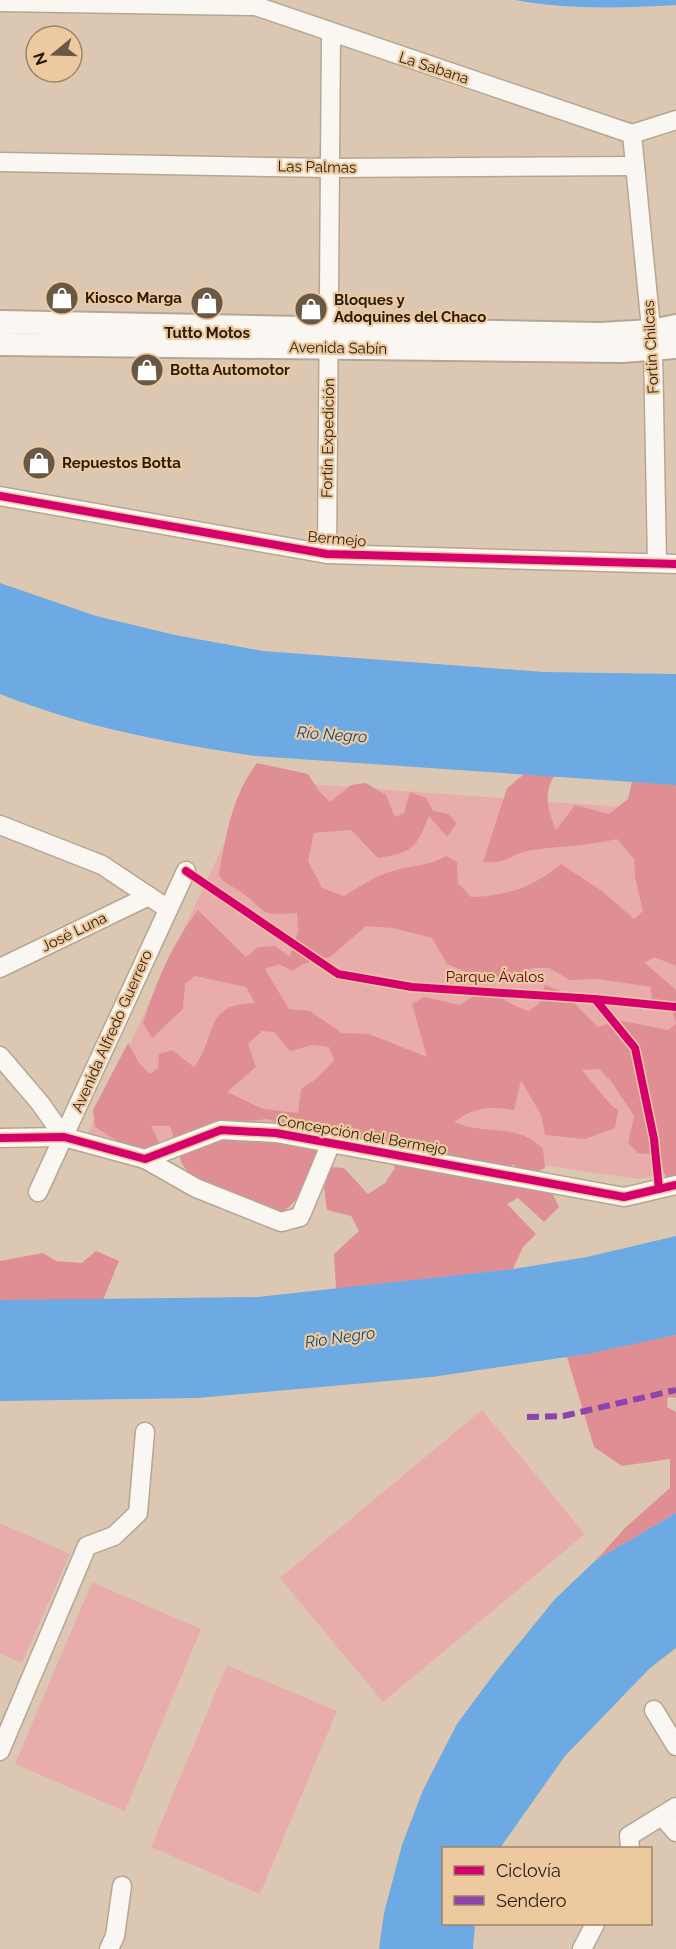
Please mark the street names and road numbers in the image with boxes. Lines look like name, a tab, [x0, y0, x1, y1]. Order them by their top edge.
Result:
street label: La Sabana	[397, 48, 471, 88]
street label: Las Palmas	[277, 157, 357, 177]
street label: Fortín Chilcas	[640, 300, 662, 394]
street label: Avenida Sabín	[289, 338, 387, 358]
street label: Fortín Expedición	[318, 378, 338, 498]
street label: Bermejo	[307, 527, 367, 551]
street label: José Luna	[38, 908, 110, 956]
street label: Avenida Alfredo Guerrero	[68, 947, 156, 1115]
street label: Concepción del Bermejo	[276, 1111, 448, 1159]

